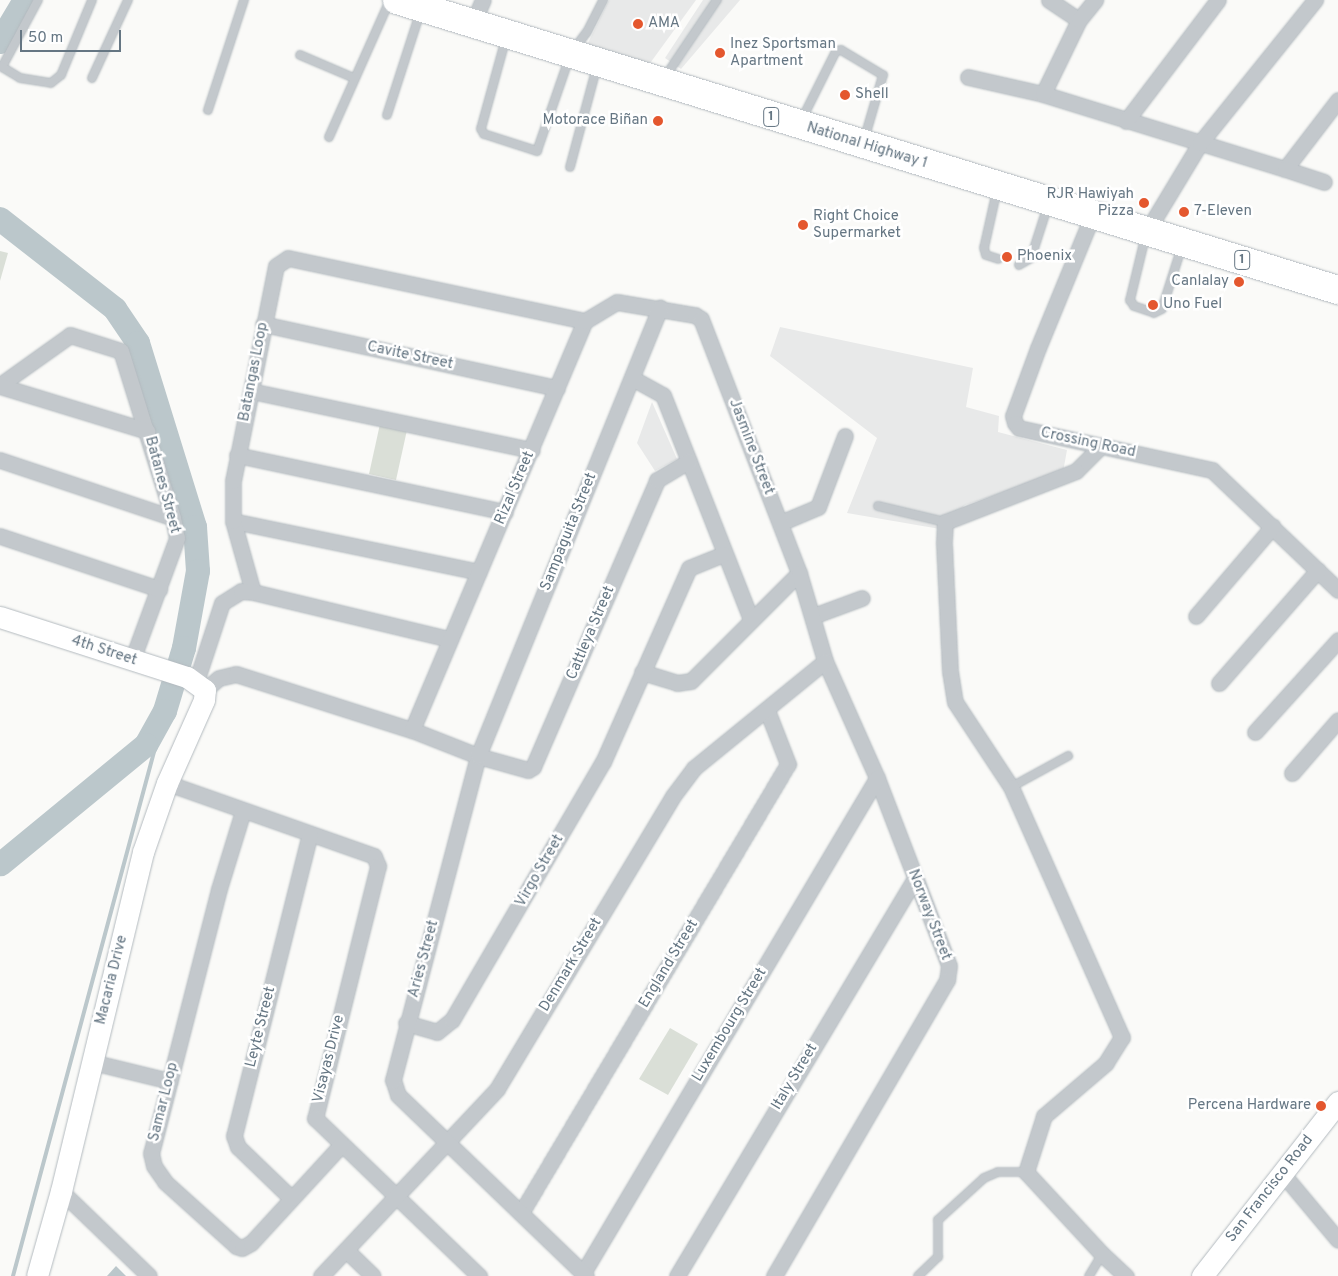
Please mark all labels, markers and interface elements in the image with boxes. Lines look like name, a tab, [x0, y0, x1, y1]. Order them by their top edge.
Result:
place label: AMA	[648, 15, 680, 33]
marker: AMA	[632, 18, 644, 30]
scale bar	[22, 20, 124, 52]
text: 50 m	[28, 29, 63, 48]
place label: Inez Sportsman Apartment	[730, 35, 836, 70]
marker: Inez Sportsman Apartment	[714, 47, 726, 59]
place label: Shell	[855, 86, 889, 104]
marker: Shell	[839, 89, 851, 101]
road number: 1	[762, 105, 780, 128]
place label: Motorace Biñan	[542, 112, 648, 130]
marker: Motorace Biñan	[652, 115, 664, 127]
street label: National Highway 1	[804, 119, 930, 173]
place label: RJR Hawiyah Pizza	[1047, 185, 1134, 220]
marker: RJR Hawiyah Pizza	[1138, 197, 1150, 209]
place label: 7-Eleven	[1194, 203, 1252, 221]
marker: 7-Eleven	[1178, 206, 1190, 218]
place label: Right Choice Supermarket	[813, 207, 901, 242]
marker: Right Choice Supermarket	[797, 219, 809, 231]
place label: Phoenix	[1017, 248, 1072, 266]
road number: 1	[1233, 248, 1251, 272]
marker: Phoenix	[1001, 251, 1013, 263]
place label: Canlalay	[1171, 273, 1229, 291]
marker: Canlalay	[1233, 276, 1245, 288]
place label: Uno Fuel	[1163, 296, 1222, 314]
marker: Uno Fuel	[1147, 299, 1159, 311]
street label: Batangas Loop	[236, 321, 272, 423]
street label: Cavite Street	[365, 338, 455, 374]
street label: Jasmine Street	[724, 397, 778, 497]
street label: Crossing Road	[1039, 424, 1137, 462]
street label: Batanes Street	[140, 435, 184, 535]
street label: Rizal Street	[491, 449, 539, 527]
street label: Sampaguita Street	[537, 470, 601, 594]
street label: Cattleya Street	[563, 583, 619, 683]
street label: 4th Street	[69, 632, 139, 670]
street label: Virgo Street	[512, 832, 568, 910]
street label: Norway Street	[903, 867, 955, 963]
street label: Denmark Street	[536, 915, 606, 1015]
street label: England Street	[636, 917, 702, 1011]
street label: Aries Street	[405, 918, 443, 1000]
street label: Macaria Drive	[92, 933, 132, 1027]
street label: Luxembourg Street	[689, 965, 771, 1085]
street label: Leyte Street	[242, 985, 280, 1069]
street label: Visayas Drive	[309, 1013, 349, 1105]
street label: Italy Street	[768, 1041, 822, 1113]
street label: Samar Loop	[145, 1060, 183, 1144]
place label: Percena Hardware	[1188, 1097, 1311, 1115]
marker: Percena Hardware	[1315, 1100, 1327, 1112]
street label: San Francisco Road	[1223, 1132, 1317, 1246]

